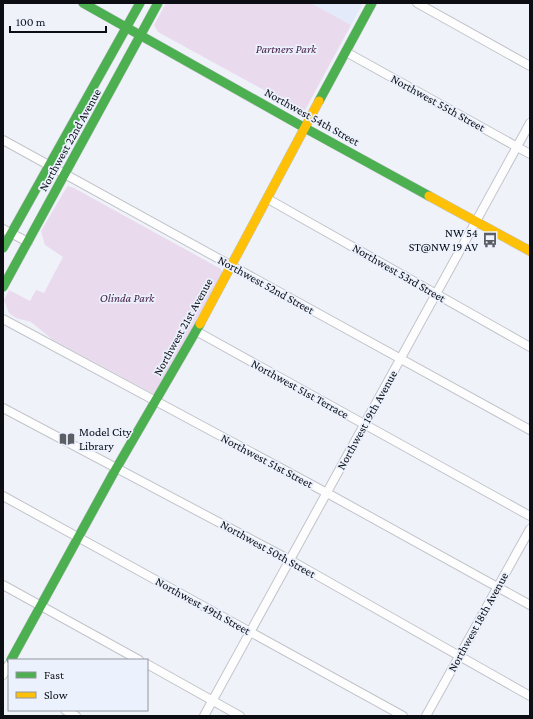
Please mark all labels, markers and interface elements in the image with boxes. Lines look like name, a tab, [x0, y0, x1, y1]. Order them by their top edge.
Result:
scale bar	[10, 8, 106, 34]
text: 100 m	[16, 15, 46, 29]
park label: Partners Park	[256, 42, 317, 56]
street label: Northwest 55th Street	[389, 71, 488, 135]
street label: Northwest 54th Street	[262, 85, 363, 149]
street label: Northwest 22nd Avenue	[36, 86, 104, 194]
place label: NW 54 ST@NW 19 AV	[409, 226, 478, 254]
bus stop icon: NW 54 ST@NW 19 AV	[481, 231, 499, 249]
street label: Northwest 53rd Street	[350, 241, 449, 306]
street label: Northwest 52nd Street	[216, 253, 317, 318]
street label: Northwest 21st Avenue	[150, 276, 216, 378]
park label: Olinda Park	[100, 291, 155, 305]
street label: Northwest 51st Terrace	[249, 356, 351, 422]
street label: Northwest 19th Avenue	[334, 368, 400, 472]
place label: Model City Library	[79, 425, 132, 453]
library icon: Model City Library	[58, 430, 76, 448]
street label: Northwest 51st Street	[219, 431, 316, 492]
street label: Northwest 50th Street	[218, 517, 319, 581]
street label: Northwest 18th Avenue	[445, 570, 511, 674]
street label: Northwest 49th Street	[153, 574, 254, 638]
legend	[8, 659, 148, 711]
text: Fast	[44, 668, 65, 682]
text: Slow	[44, 688, 68, 702]

